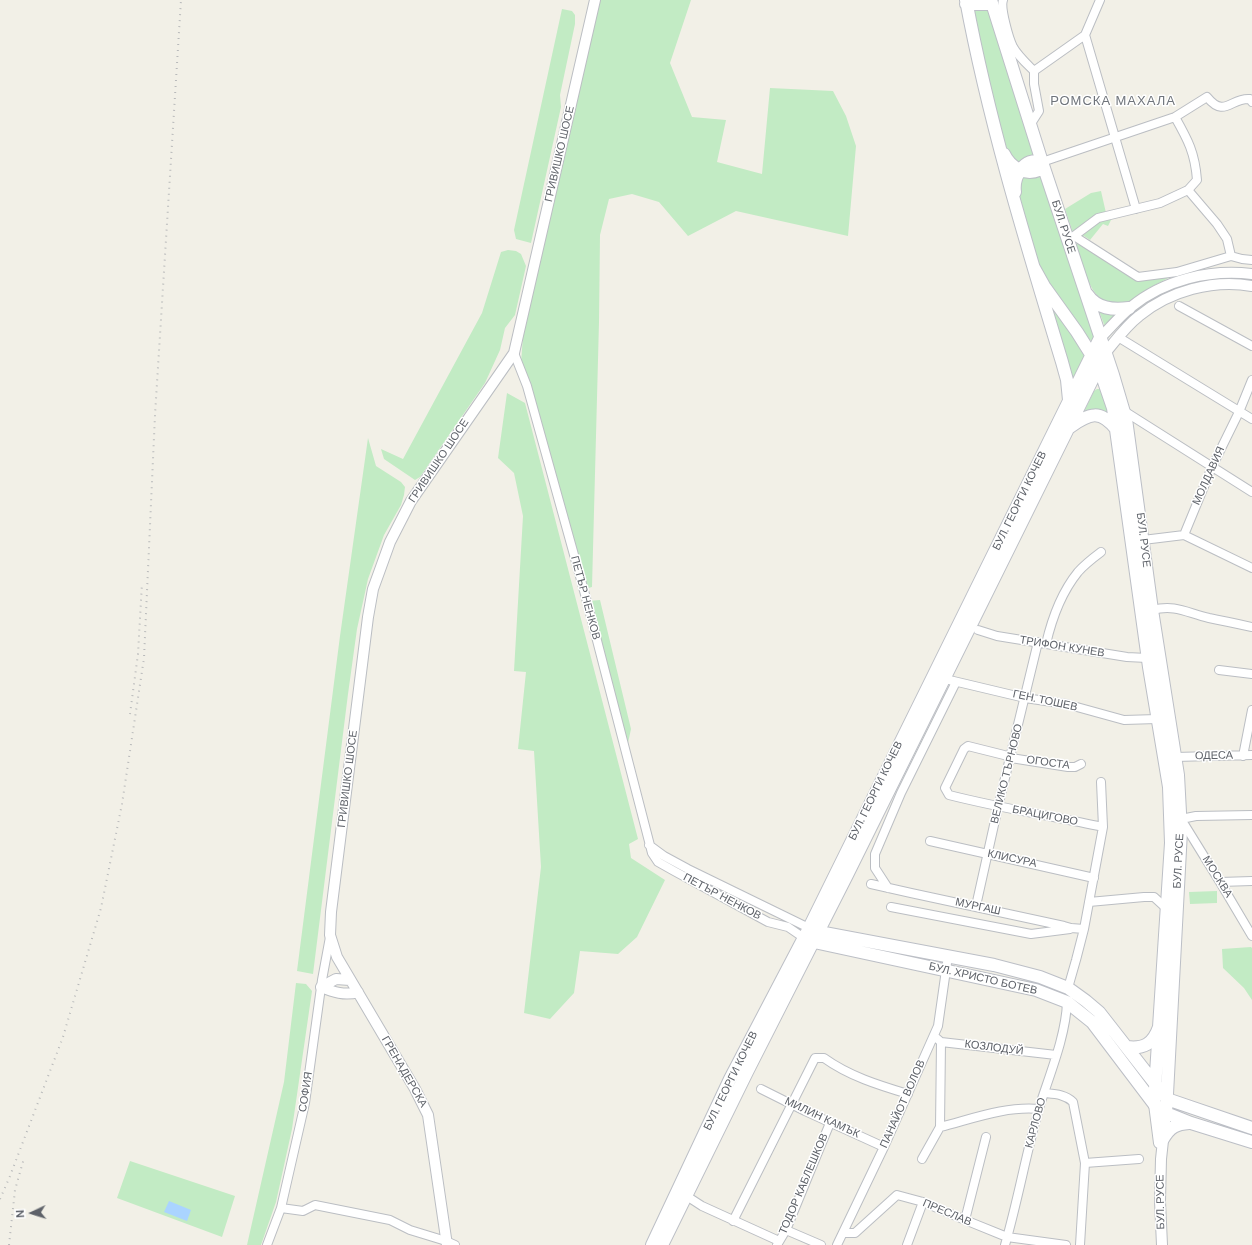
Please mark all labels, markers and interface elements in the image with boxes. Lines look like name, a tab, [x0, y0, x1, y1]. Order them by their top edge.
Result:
district label: РОМСКА МАХАЛА	[1050, 94, 1176, 110]
street label: ГРИВИШКО ШОСЕ	[543, 105, 577, 203]
street label: БУЛ. РУСЕ	[1048, 199, 1078, 255]
street label: ГРИВИШКО ШОСЕ	[406, 417, 472, 505]
street label: МОЛДАВИЯ	[1190, 445, 1228, 507]
street label: БУЛ. ГЕОРГИ КОЧЕВ	[990, 449, 1050, 553]
street label: БУЛ. РУСЕ	[1133, 512, 1153, 568]
street label: ПЕТЪР НЕНКОВ	[567, 555, 603, 641]
street label: ТРИФОН КУНЕВ	[1019, 634, 1105, 660]
street label: ГЕН. ТОШЕВ	[1011, 688, 1079, 714]
street label: ВЕЛИКО ТЪРНОВО	[988, 723, 1026, 825]
street label: ГРИВИШКО ШОСЕ	[335, 729, 361, 829]
street label: БУЛ. ГЕОРГИ КОЧЕВ	[846, 739, 906, 843]
street label: ОДЕСА	[1195, 749, 1233, 763]
street label: ОГОСТА	[1025, 753, 1071, 773]
street label: БРАЦИГОВО	[1011, 803, 1079, 829]
street label: БУЛ. РУСЕ	[1171, 833, 1187, 889]
street label: КЛИСУРА	[986, 847, 1038, 871]
street label: МОСКВА	[1199, 854, 1235, 900]
street label: ПЕТЪР НЕНКОВ	[681, 871, 763, 923]
street label: МУРГАШ	[954, 896, 1002, 918]
street label: БУЛ. ХРИСТО БОТЕВ	[928, 960, 1038, 998]
street label: БУЛ. ГЕОРГИ КОЧЕВ	[701, 1029, 761, 1133]
street label: ГРЕНАДЕРСКА	[378, 1034, 430, 1110]
street label: КОЗЛОДУЙ	[964, 1038, 1024, 1058]
street label: ПАНАЙОТ ВОЛОВ	[878, 1058, 928, 1150]
street label: СОФИЯ	[296, 1071, 316, 1113]
street label: МИЛИН КАМЪК	[782, 1095, 862, 1141]
street label: КАРЛОВО	[1023, 1096, 1049, 1150]
street label: ТОДОР КАБЛЕШКОВ	[777, 1131, 831, 1237]
street label: БУЛ. РУСЕ	[1154, 1174, 1168, 1230]
north arrow	[12, 1193, 52, 1233]
street label: ПРЕСЛАВ	[920, 1197, 974, 1229]
text: N	[13, 1209, 27, 1218]

